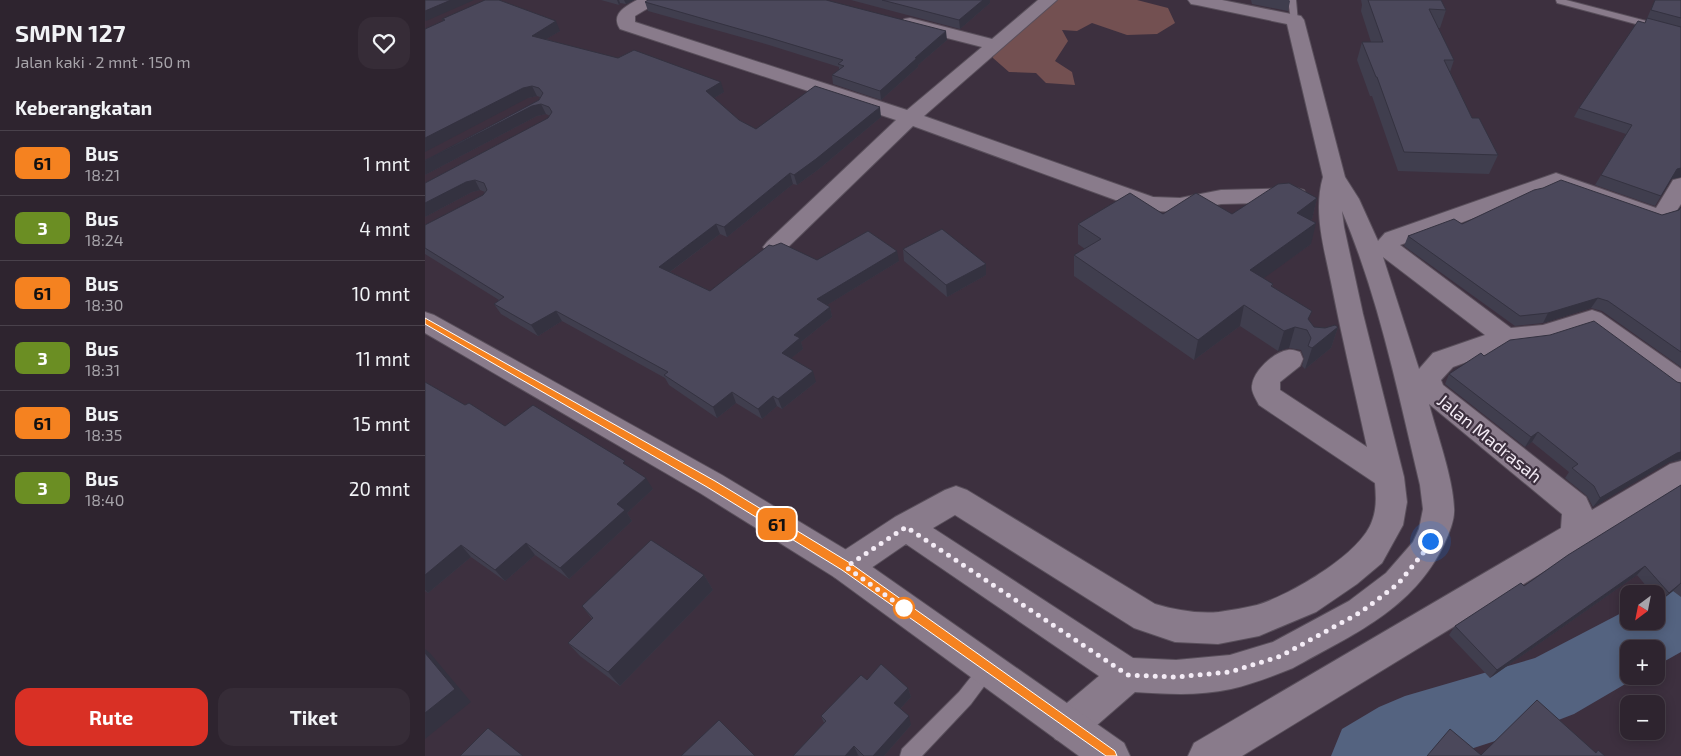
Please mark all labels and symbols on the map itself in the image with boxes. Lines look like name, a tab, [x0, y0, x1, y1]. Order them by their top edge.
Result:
street label: Jalan Madrasah	[1433, 389, 1547, 487]
line badge: 61	[755, 508, 799, 540]
your location	[1418, 529, 1443, 554]
north arrow	[1620, 585, 1665, 630]
unlabelled marker	[893, 597, 915, 619]

